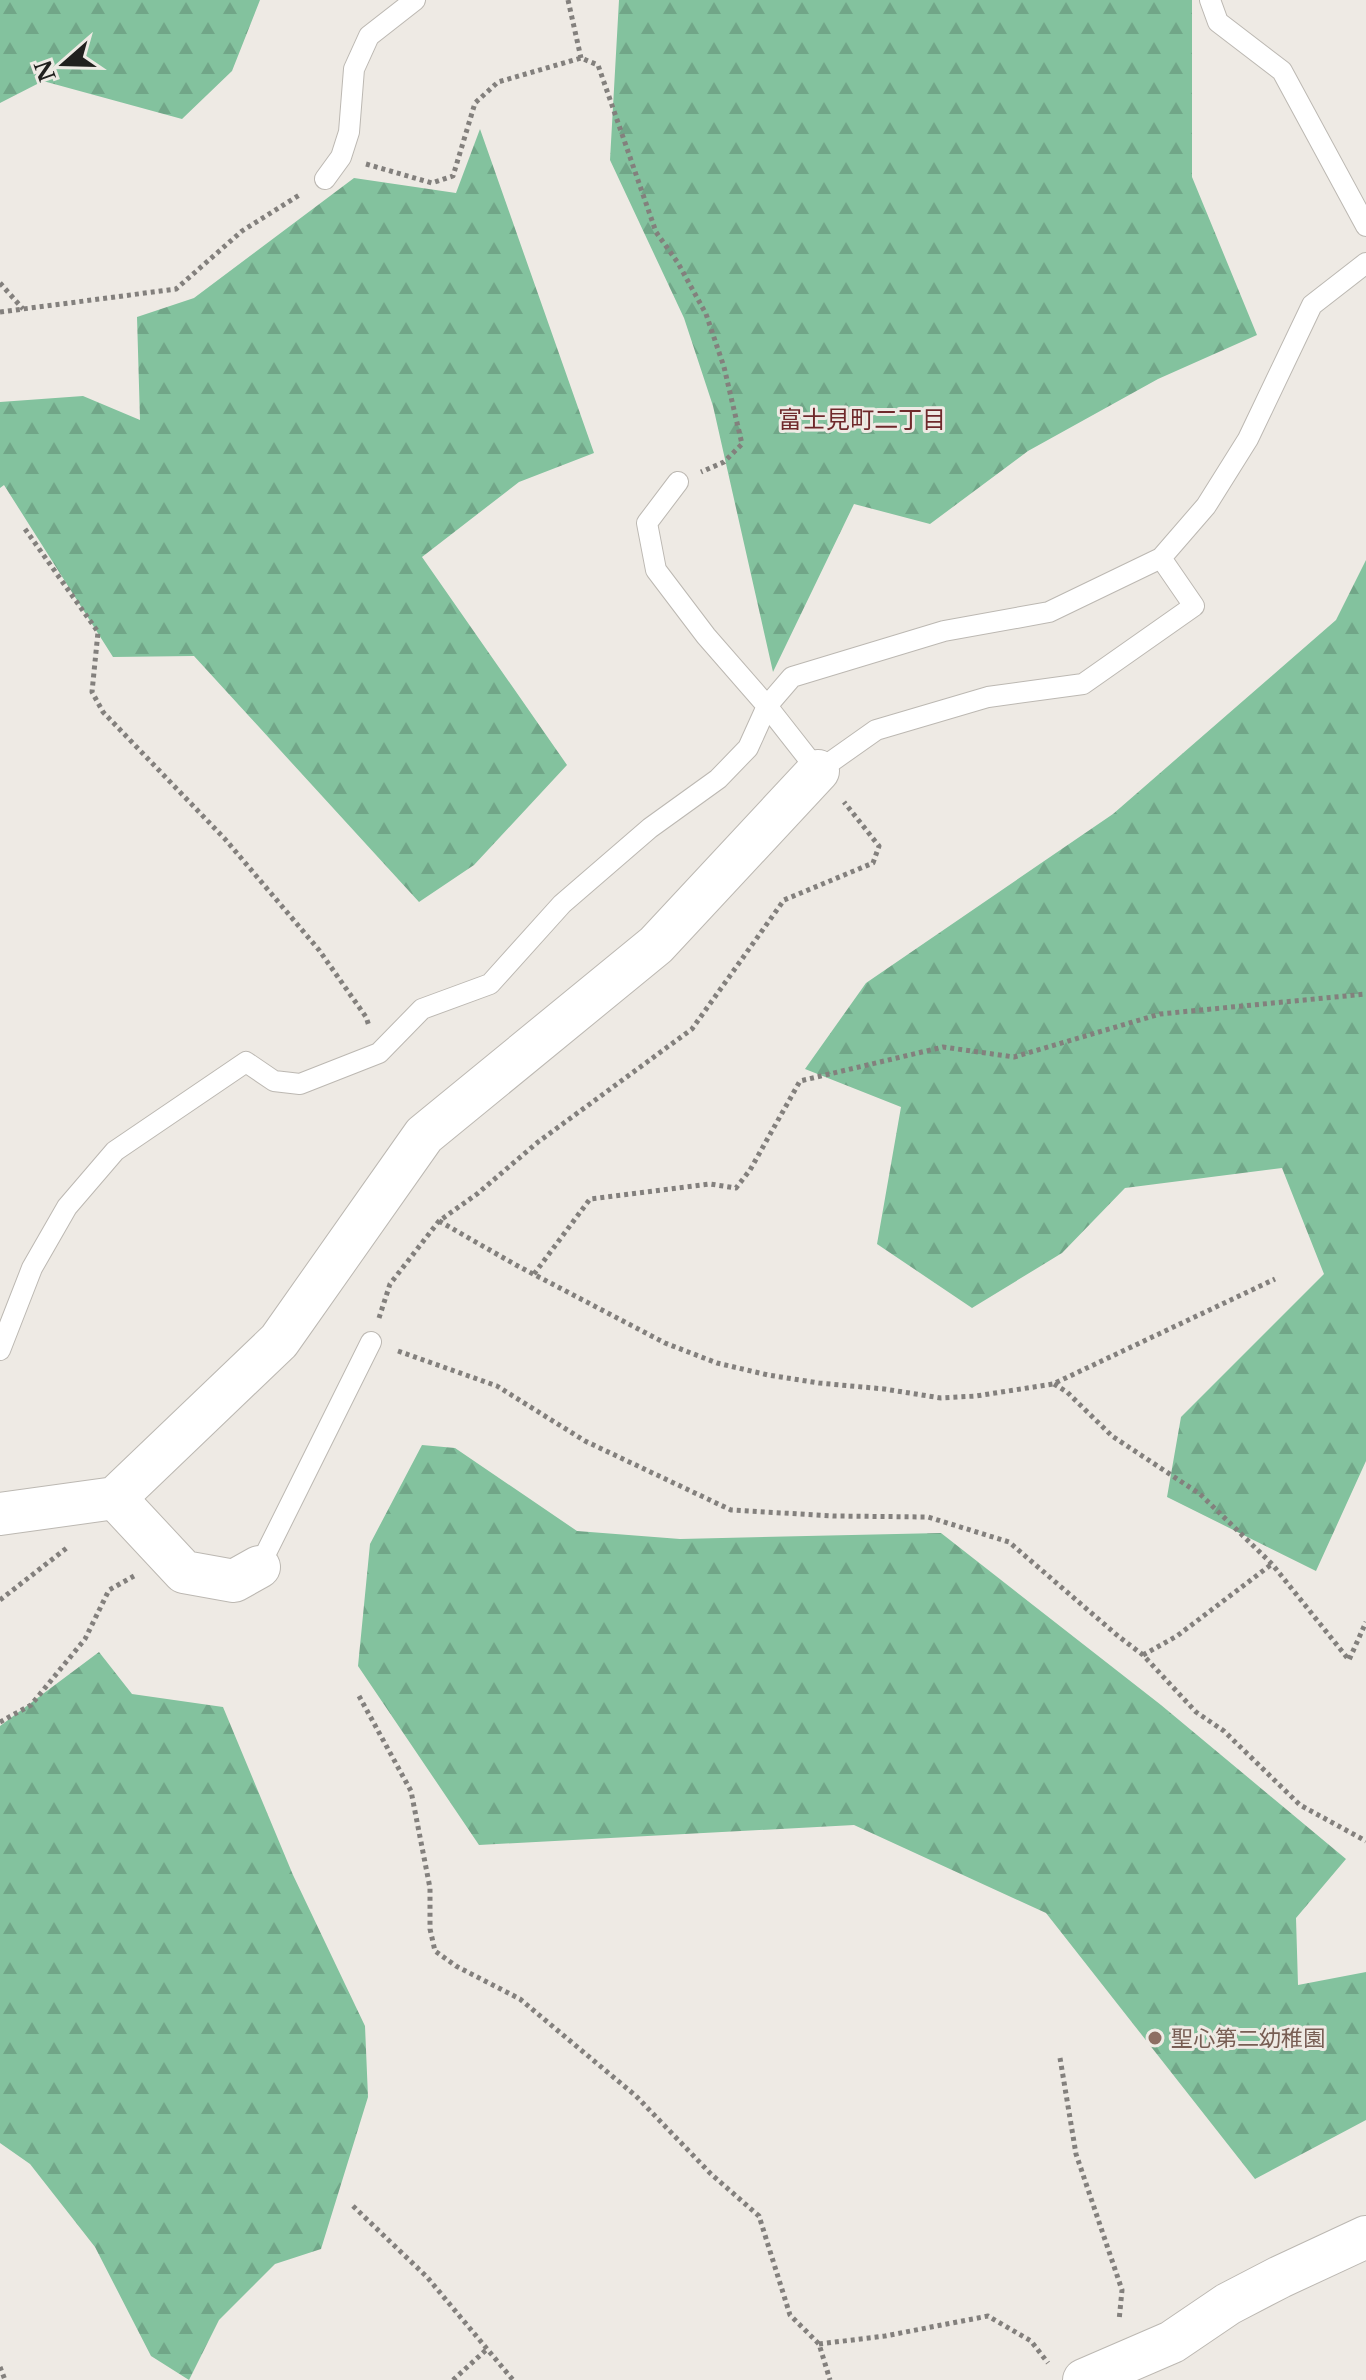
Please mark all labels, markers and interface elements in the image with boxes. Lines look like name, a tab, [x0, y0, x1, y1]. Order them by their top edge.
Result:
north arrow	[24, 24, 104, 104]
text: N	[29, 56, 62, 85]
district label: 富士見町二丁目	[778, 405, 946, 434]
place label: 聖心第二幼稚園	[1171, 2025, 1325, 2052]
marker: 聖心第二幼稚園	[1146, 2029, 1164, 2047]

